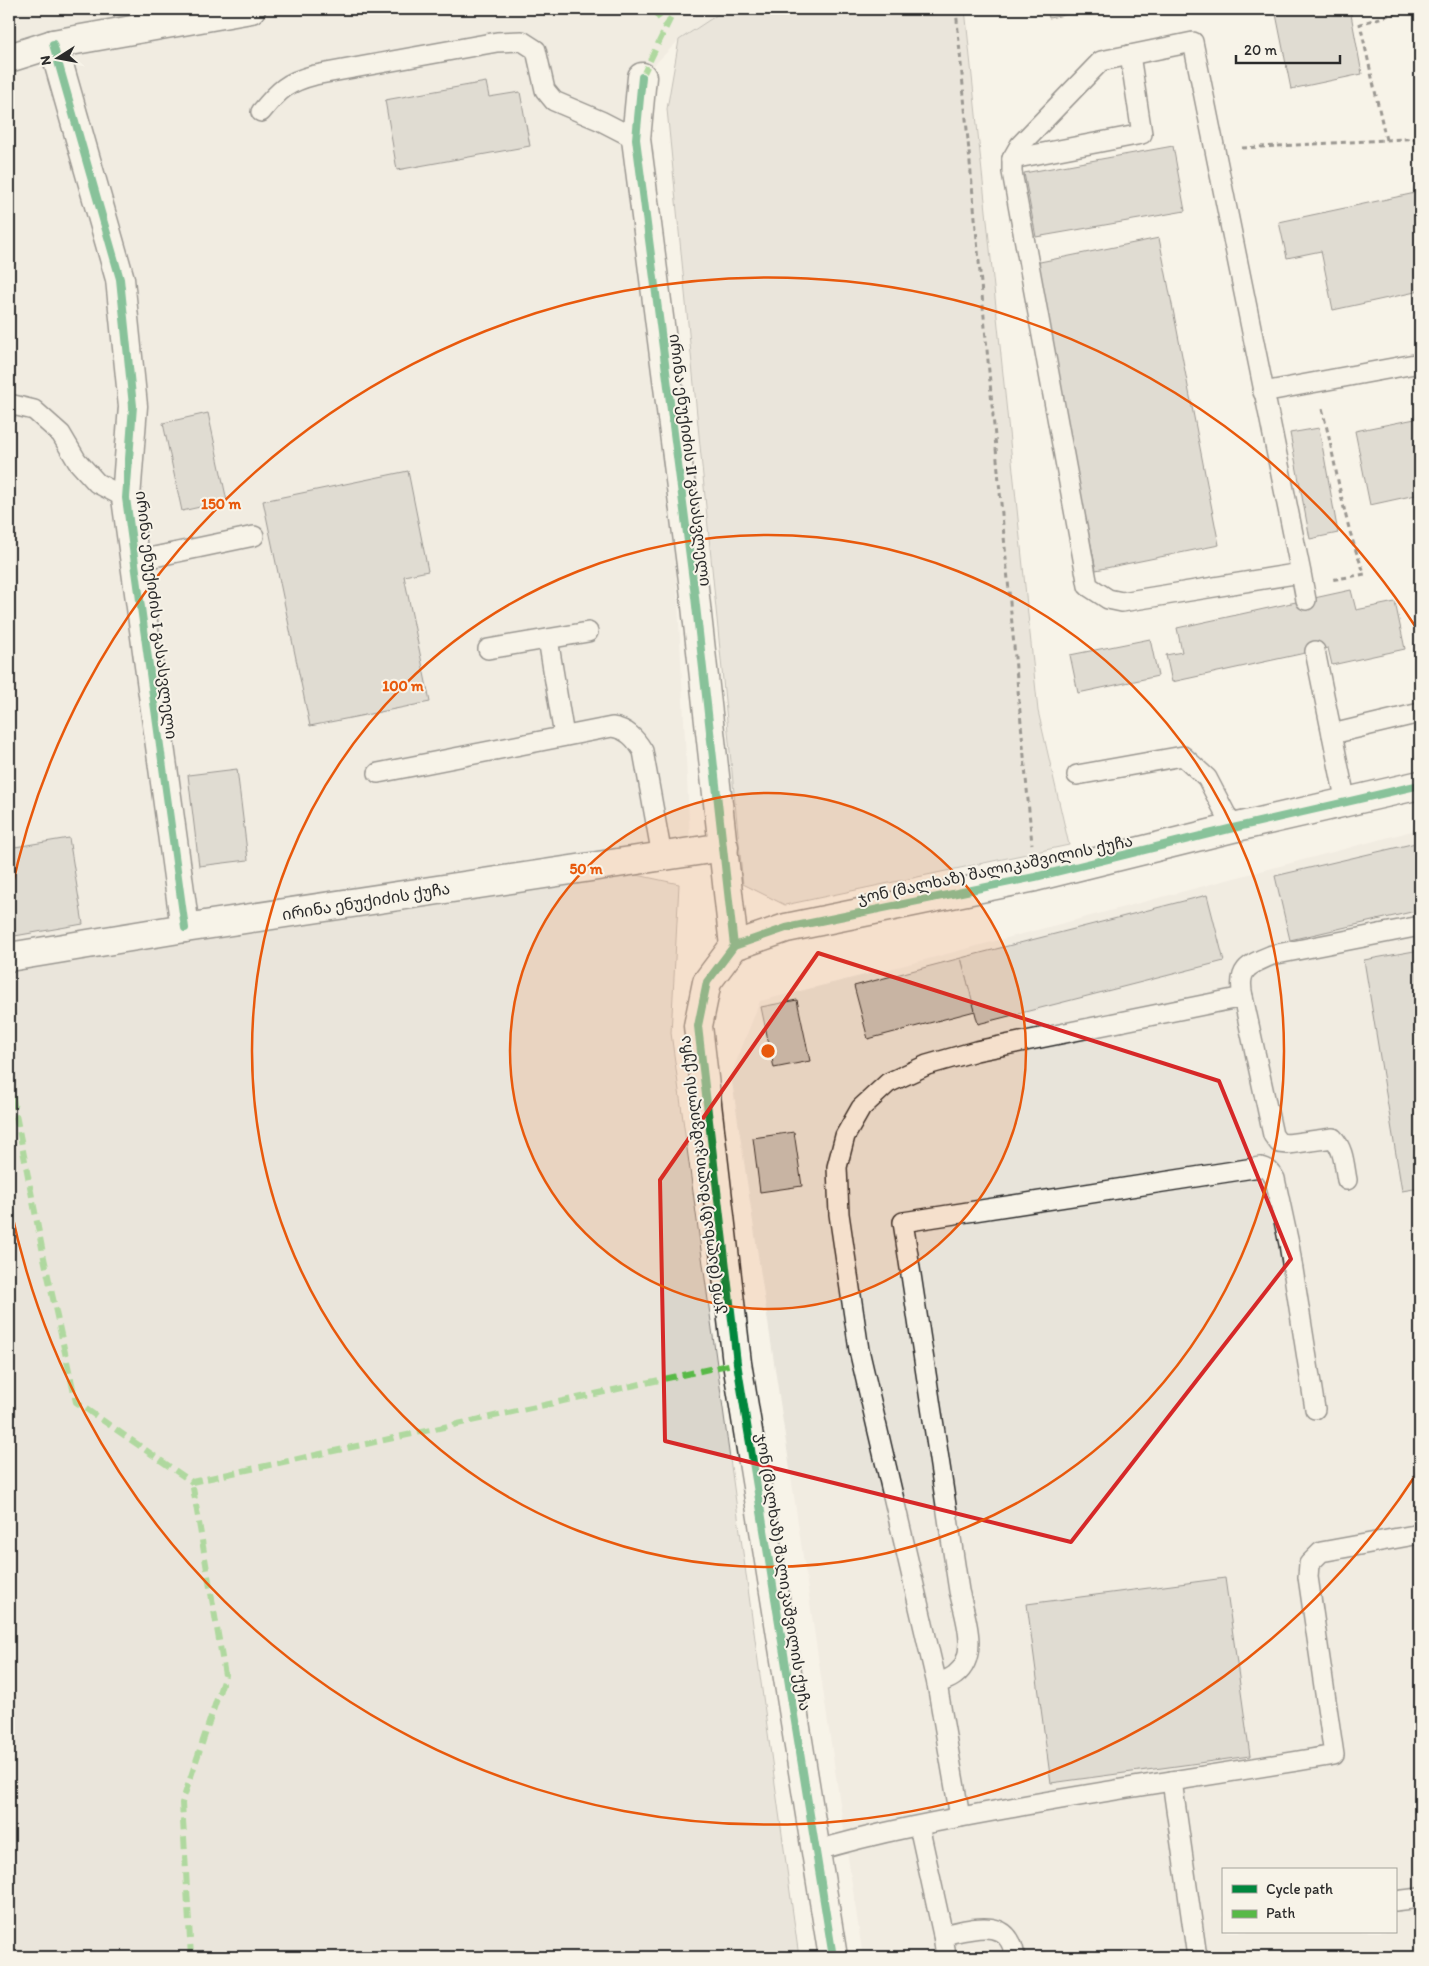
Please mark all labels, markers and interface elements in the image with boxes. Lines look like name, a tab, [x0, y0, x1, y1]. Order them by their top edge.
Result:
north arrow	[32, 32, 82, 82]
scale bar	[1236, 32, 1340, 64]
text: 20 m	[1244, 41, 1278, 59]
text: N	[36, 54, 55, 67]
street label: ირინა ენუქიძის II გასასვლელი	[665, 333, 715, 588]
street label: ირინა ენუქიძის I გასასვლელი	[131, 490, 181, 741]
text: 150 m	[201, 495, 241, 513]
text: 100 m	[382, 677, 424, 695]
street label: ჯონ (მალხაზ) შალიკაშვილის ქუჩა	[856, 831, 1135, 909]
text: 50 m	[569, 860, 603, 878]
street label: ირინა ენუქიძის ქუჩა	[281, 879, 451, 924]
street label: ჯონ (მალხაზ) შალიკაშვილის ქუჩა	[675, 1034, 729, 1316]
centre of rings	[759, 1042, 777, 1060]
street label: ჯონ (მალხაზ) შალიკაშვილის ქუჩა	[751, 1432, 815, 1713]
legend	[1222, 1868, 1396, 1934]
text: Cycle path	[1266, 1880, 1333, 1898]
text: Path	[1266, 1904, 1295, 1922]

